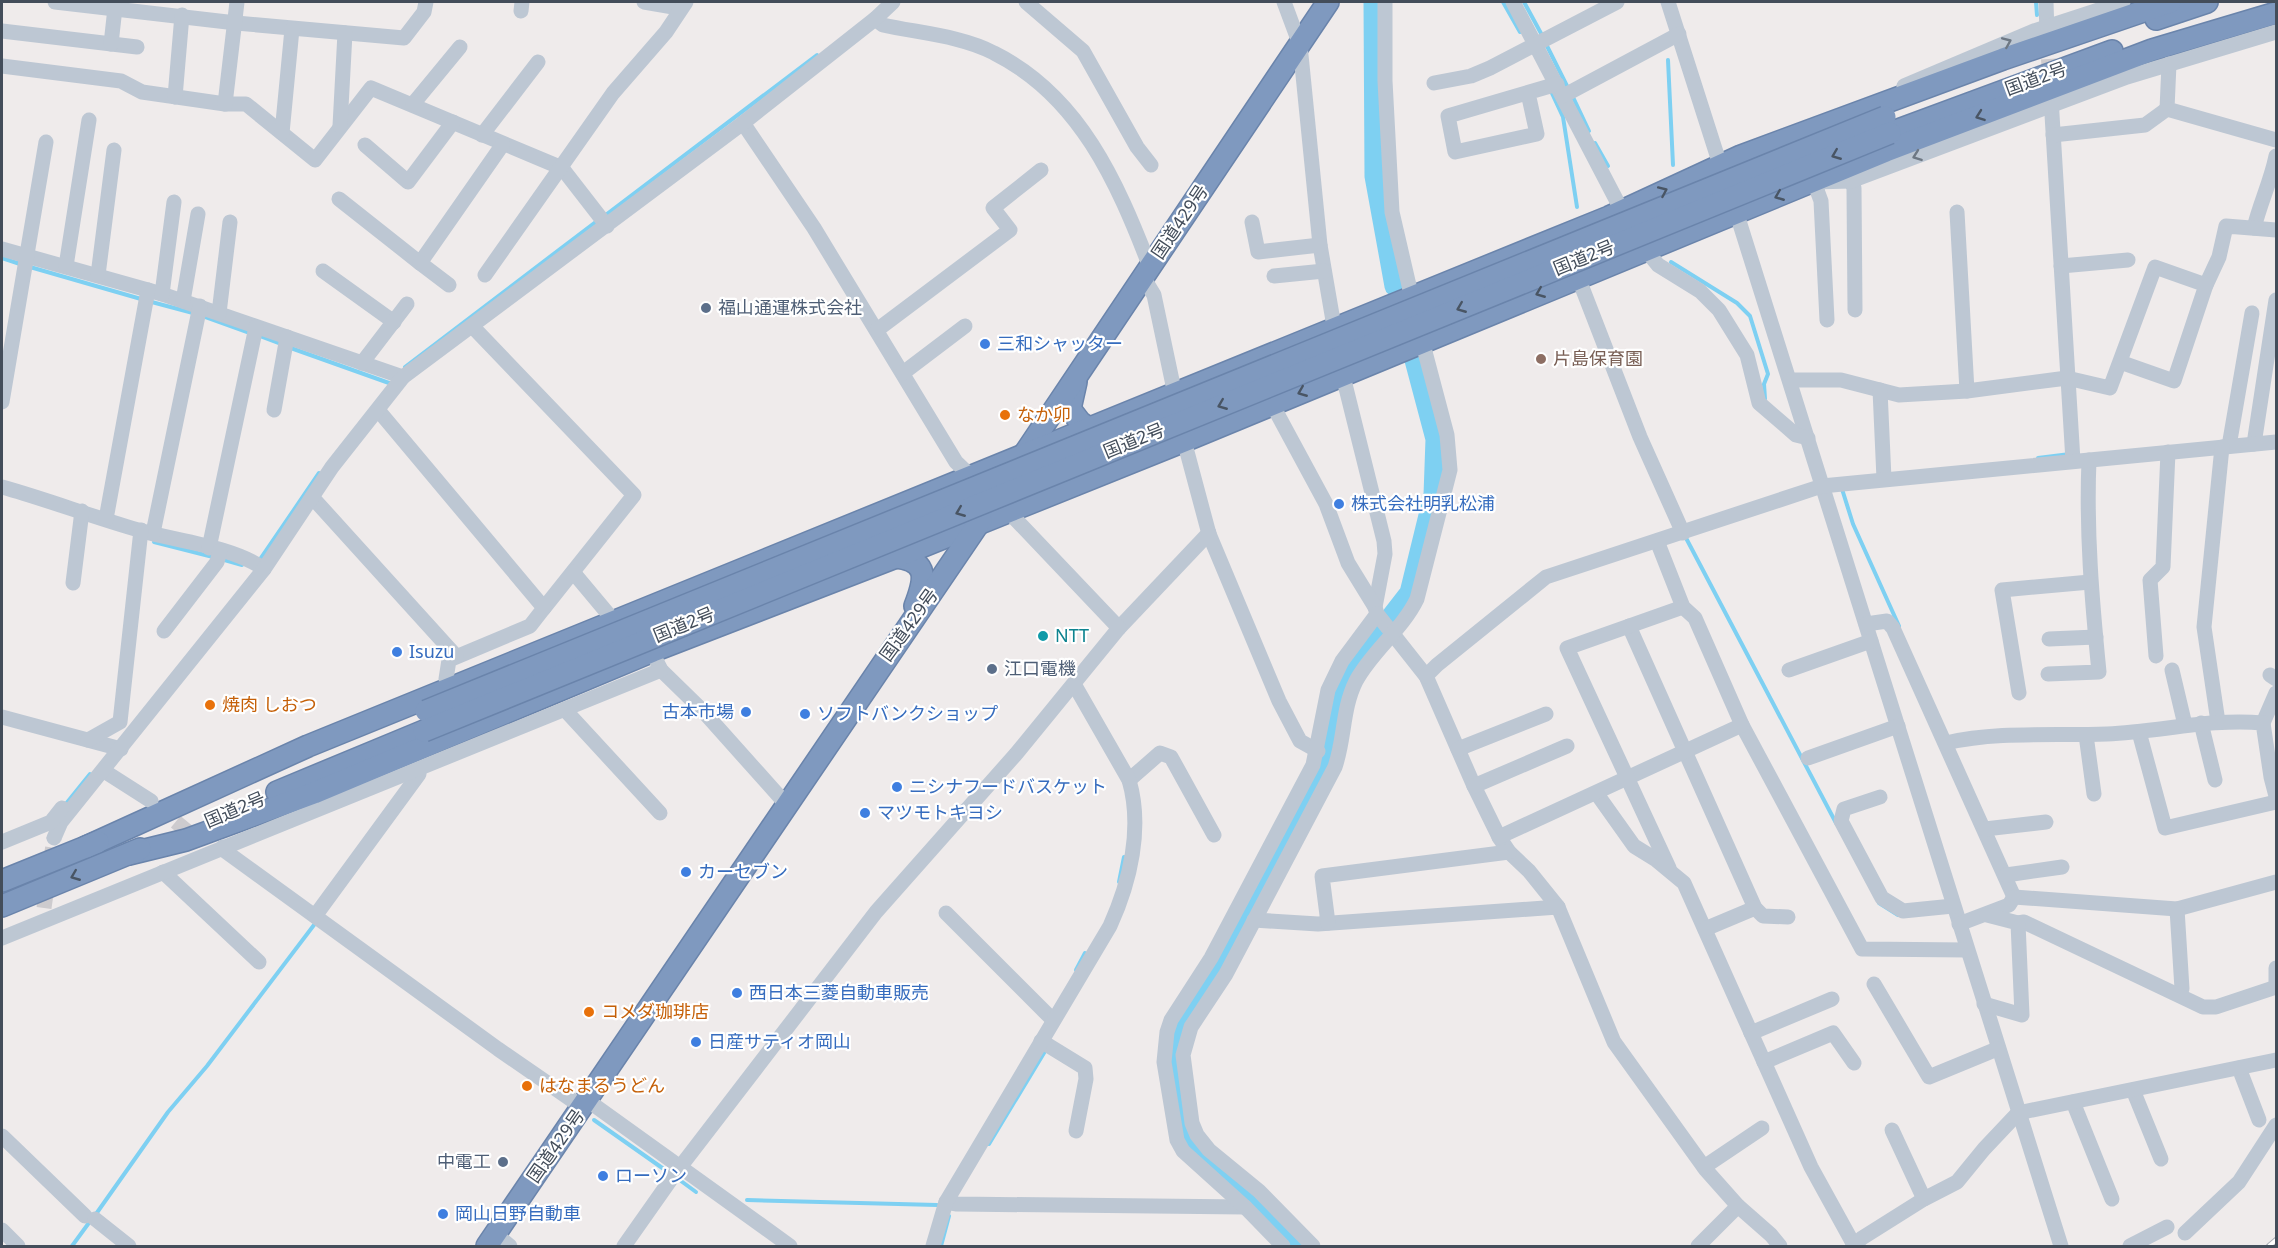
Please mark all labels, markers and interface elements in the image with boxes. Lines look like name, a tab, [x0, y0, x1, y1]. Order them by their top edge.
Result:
one-way arrow	[2001, 37, 2012, 49]
street label: 国道2号	[2001, 56, 2070, 100]
one-way arrow	[1975, 108, 1986, 121]
one-way arrow	[1831, 148, 1842, 160]
one-way arrow	[1913, 149, 1924, 161]
street label: 国道429号	[1145, 180, 1213, 263]
one-way arrow	[1656, 186, 1667, 198]
one-way arrow	[1775, 189, 1786, 201]
street label: 国道2号	[1549, 234, 1618, 280]
one-way arrow	[1535, 286, 1546, 298]
place label: 福山通運株式会社	[718, 295, 862, 319]
marker: 福山通運株式会社	[699, 301, 713, 315]
one-way arrow	[1456, 301, 1467, 313]
place label: 三和シャッター	[997, 331, 1123, 355]
marker: 三和シャッター	[978, 337, 992, 351]
place label: 片島保育園	[1553, 346, 1643, 370]
marker: 片島保育園	[1534, 352, 1548, 366]
one-way arrow	[1297, 385, 1308, 397]
one-way arrow	[1218, 398, 1229, 410]
place label: なか卯	[1017, 402, 1071, 426]
marker: なか卯	[998, 408, 1012, 422]
street label: 国道2号	[1099, 417, 1168, 463]
place label: 株式会社明乳松浦	[1351, 491, 1495, 515]
marker: 株式会社明乳松浦	[1332, 497, 1346, 511]
one-way arrow	[955, 505, 966, 517]
street label: 国道429号	[874, 583, 943, 666]
street label: 国道2号	[649, 601, 718, 647]
place label: NTT	[1055, 623, 1089, 647]
marker: NTT	[1036, 629, 1050, 643]
place label: Isuzu	[409, 639, 454, 663]
marker: Isuzu	[390, 645, 404, 659]
place label: 江口電機	[1004, 656, 1076, 680]
marker: 江口電機	[985, 662, 999, 676]
place label: 焼肉 しおつ	[222, 692, 317, 716]
marker: 焼肉 しおつ	[203, 698, 217, 712]
place label: 古本市場	[662, 699, 734, 723]
place label: ソフトバンクショップ	[817, 701, 998, 725]
marker: 古本市場	[739, 705, 753, 719]
marker: ソフトバンクショップ	[798, 707, 812, 721]
place label: ニシナフードバスケット	[909, 774, 1107, 798]
marker: ニシナフードバスケット	[890, 780, 904, 794]
street label: 国道2号	[200, 785, 269, 833]
place label: マツモトキヨシ	[877, 800, 1003, 824]
marker: マツモトキヨシ	[858, 806, 872, 820]
place label: カーセブン	[698, 859, 788, 883]
marker: カーセブン	[679, 865, 693, 879]
one-way arrow	[70, 869, 81, 881]
place label: 西日本三菱自動車販売	[749, 980, 929, 1004]
marker: 西日本三菱自動車販売	[730, 986, 744, 1000]
place label: コメダ珈琲店	[601, 999, 709, 1023]
marker: コメダ珈琲店	[582, 1005, 596, 1019]
place label: 日産サティオ岡山	[708, 1029, 851, 1053]
marker: 日産サティオ岡山	[689, 1035, 703, 1049]
place label: はなまるうどん	[539, 1073, 665, 1097]
marker: はなまるうどん	[520, 1079, 534, 1093]
street label: 国道429号	[521, 1104, 589, 1187]
place label: 中電工	[437, 1149, 491, 1173]
marker: 中電工	[496, 1155, 510, 1169]
place label: ローソン	[615, 1163, 687, 1187]
marker: ローソン	[596, 1169, 610, 1183]
place label: 岡山日野自動車	[455, 1201, 581, 1225]
marker: 岡山日野自動車	[436, 1207, 450, 1221]

